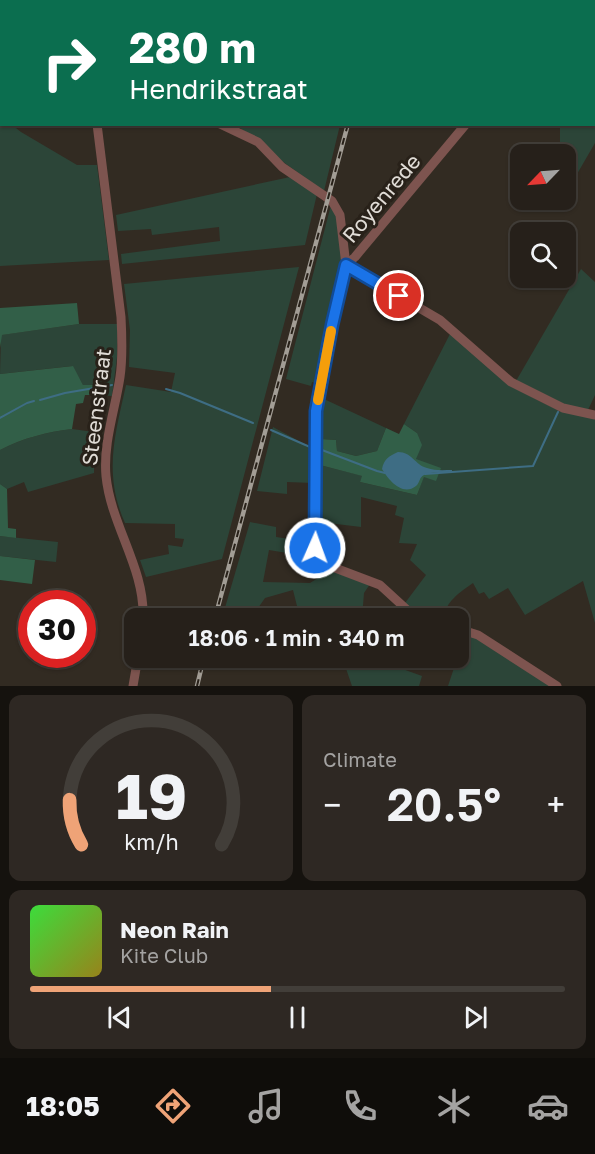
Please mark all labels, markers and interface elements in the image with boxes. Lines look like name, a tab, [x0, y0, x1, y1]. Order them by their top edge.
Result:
text: 280 m	[129, 22, 256, 72]
icon: right	[30, 24, 108, 102]
text: Hendrikstraat	[129, 73, 308, 105]
north arrow	[510, 144, 576, 210]
map controls	[510, 144, 576, 288]
street label: Royenrede	[336, 148, 426, 248]
button: search	[510, 222, 576, 288]
pin	[373, 270, 424, 321]
icon: arrive	[382, 279, 415, 312]
street label: Steenstraat	[76, 347, 116, 467]
position arrow	[283, 516, 347, 580]
speed limit sign: 30	[18, 590, 96, 668]
text: 18:06 · 1 min · 340 m	[188, 624, 405, 651]
text: Climate	[323, 747, 397, 771]
text: 19	[115, 758, 187, 833]
text: 20.5°	[387, 777, 501, 831]
text: −	[323, 785, 341, 824]
text: +	[547, 785, 565, 824]
text: km/h	[124, 829, 178, 855]
text: Neon Rain	[120, 916, 229, 943]
text: Kite Club	[120, 943, 208, 967]
icon: previous	[103, 1001, 136, 1034]
icon: pause	[281, 1001, 314, 1034]
icon: next	[459, 1001, 492, 1034]
icon: directions	[152, 1085, 194, 1127]
icon: music	[245, 1085, 287, 1127]
icon: phone	[339, 1085, 381, 1127]
icon: climate	[433, 1085, 475, 1127]
icon: car	[527, 1085, 569, 1127]
text: 18:05	[26, 1090, 100, 1122]

